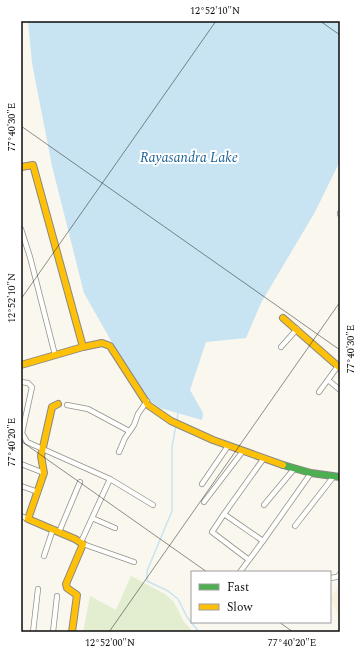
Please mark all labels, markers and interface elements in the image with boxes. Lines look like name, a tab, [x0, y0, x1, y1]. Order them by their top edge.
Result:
text: 12°52'10"N	[190, 3, 240, 19]
text: 77°40'30"E	[4, 103, 20, 151]
water label: Rayasandra Lake	[140, 147, 238, 168]
text: 12°52'10"N	[4, 273, 20, 323]
text: 77°40'30"E	[343, 325, 359, 373]
text: 77°40'20"E	[4, 418, 20, 466]
legend	[191, 571, 331, 623]
text: Fast	[227, 578, 249, 597]
text: Slow	[227, 598, 253, 617]
text: 12°52'00"N	[85, 635, 135, 651]
text: 77°40'20"E	[268, 635, 316, 651]

